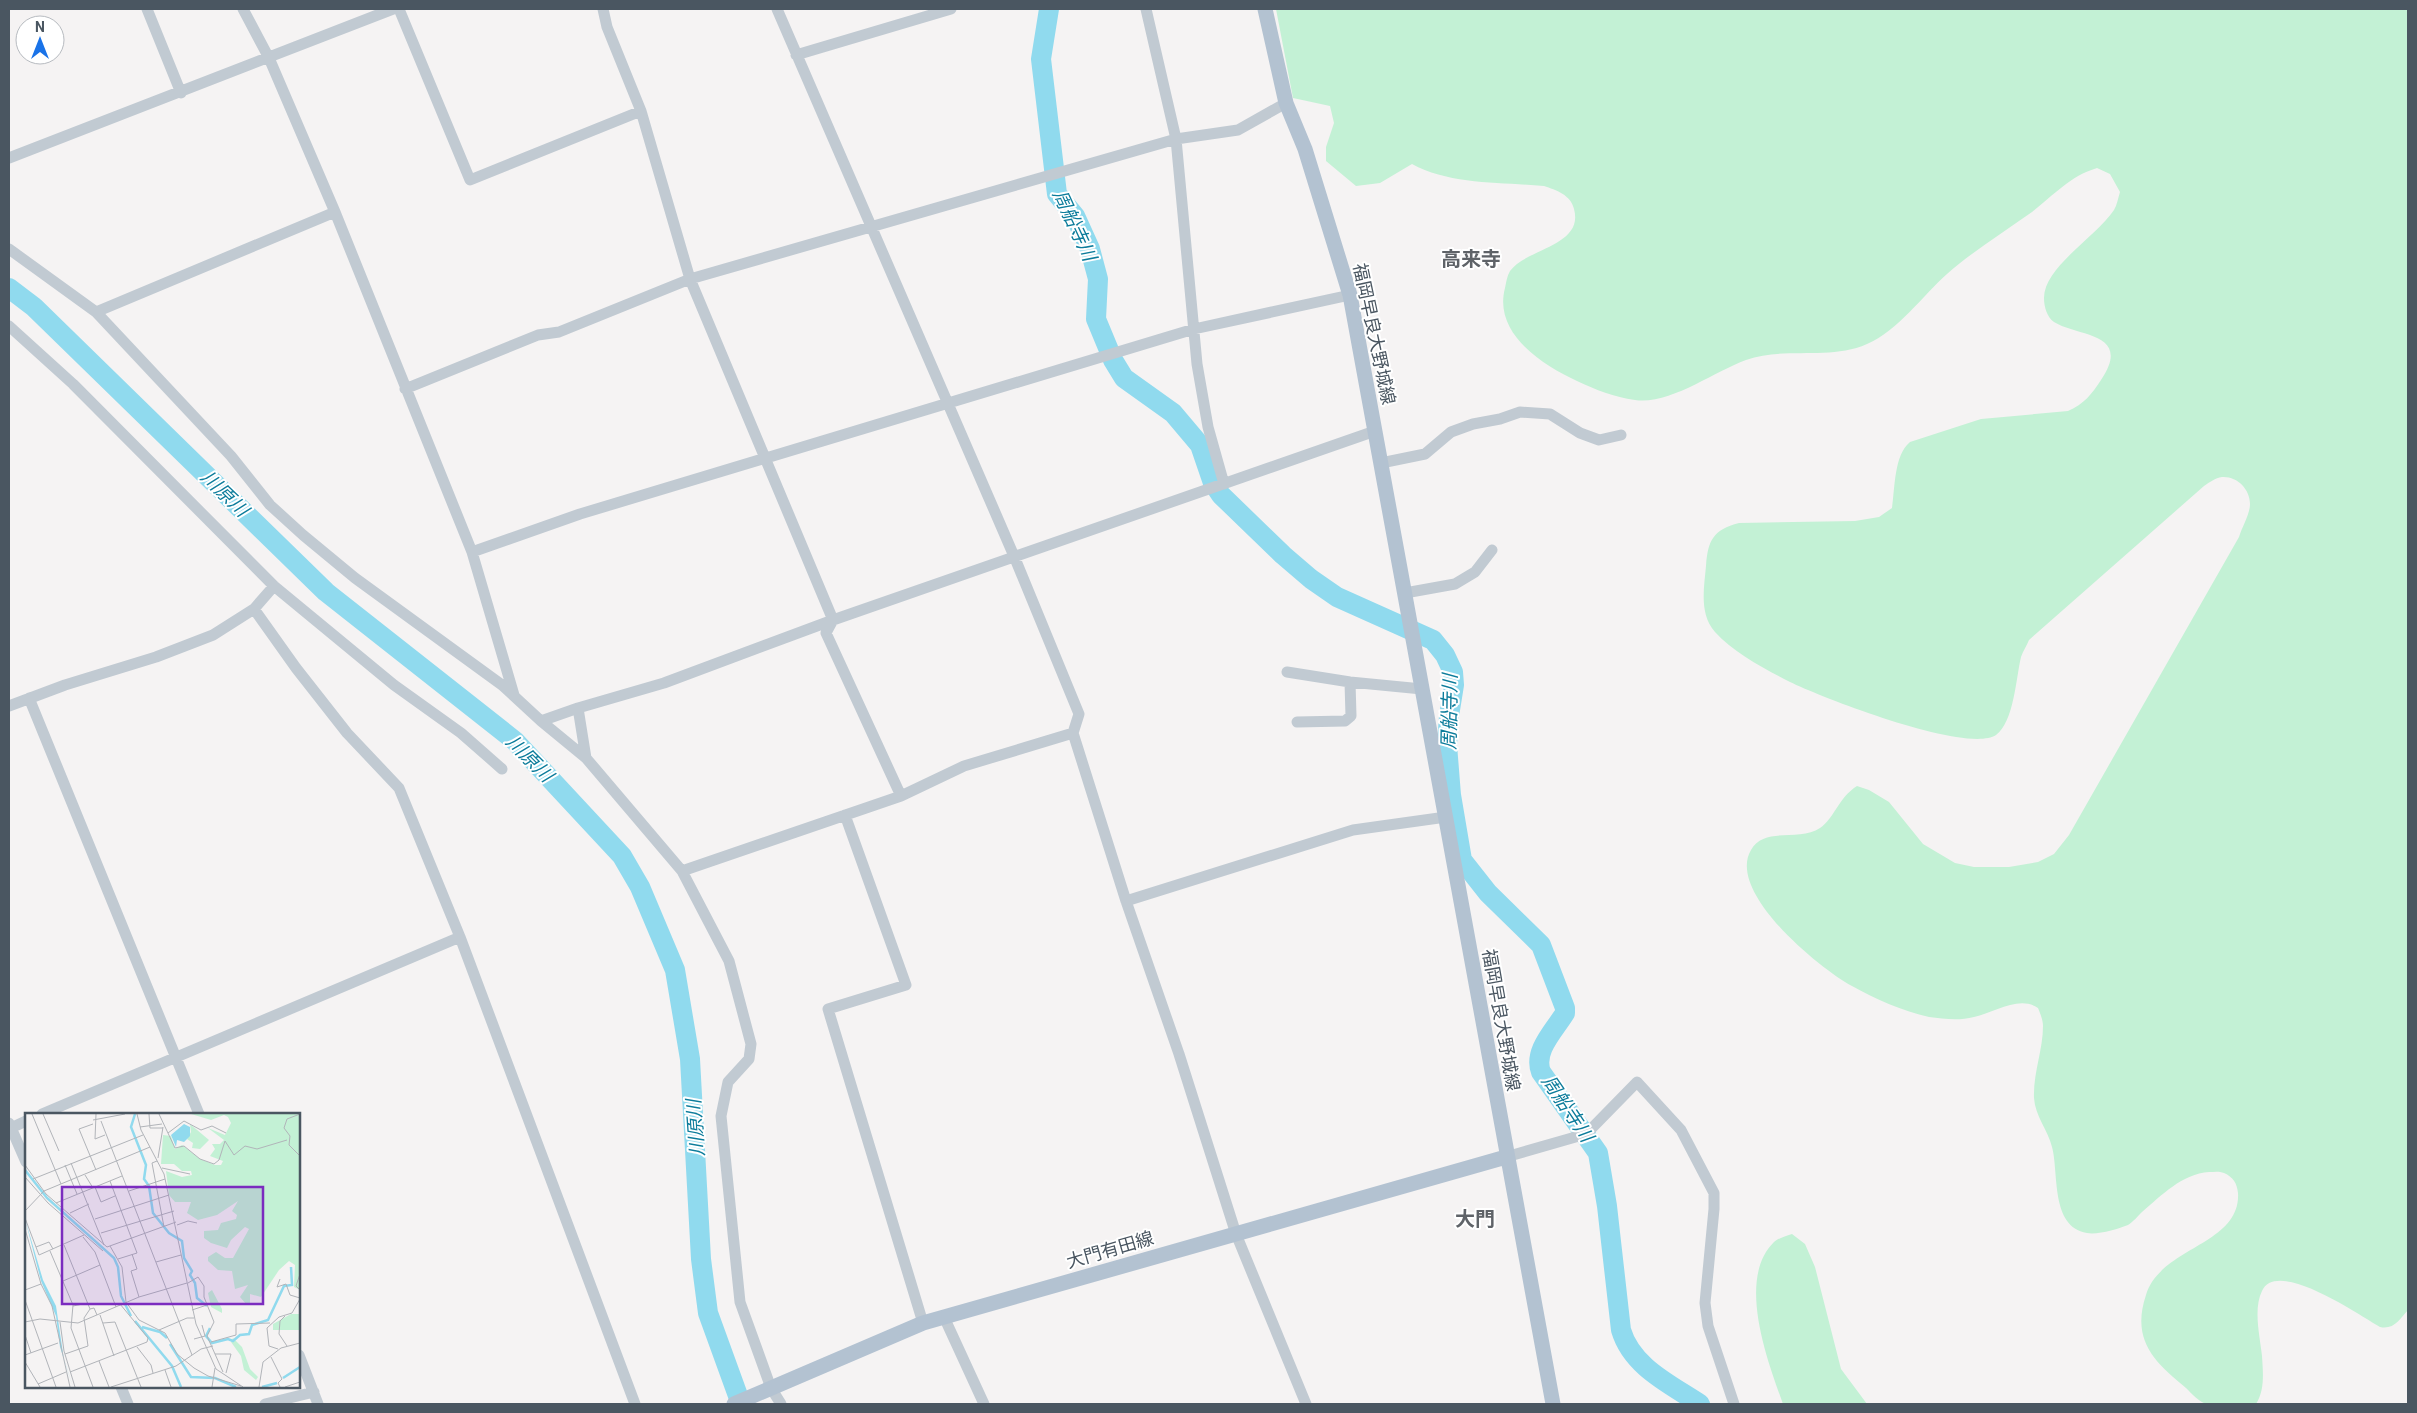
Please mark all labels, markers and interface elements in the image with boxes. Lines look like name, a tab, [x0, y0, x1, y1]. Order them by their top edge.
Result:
north arrow	[15, 15, 65, 65]
text: N	[35, 19, 45, 35]
water label: 周船寺川	[1048, 186, 1102, 266]
district label: 高来寺	[1441, 247, 1501, 271]
street label: 福岡早良大野城線	[1349, 261, 1400, 407]
water label: 川原川	[196, 465, 255, 523]
water label: 周船寺川	[1437, 672, 1462, 750]
water label: 川原川	[501, 730, 559, 788]
street label: 福岡早良大野城線	[1479, 947, 1524, 1093]
water label: 周船寺川	[1537, 1070, 1599, 1148]
water label: 川原川	[682, 1097, 709, 1157]
inset map	[25, 1113, 300, 1388]
district label: 大門	[1455, 1207, 1495, 1231]
street label: 大門有田線	[1064, 1227, 1156, 1272]

